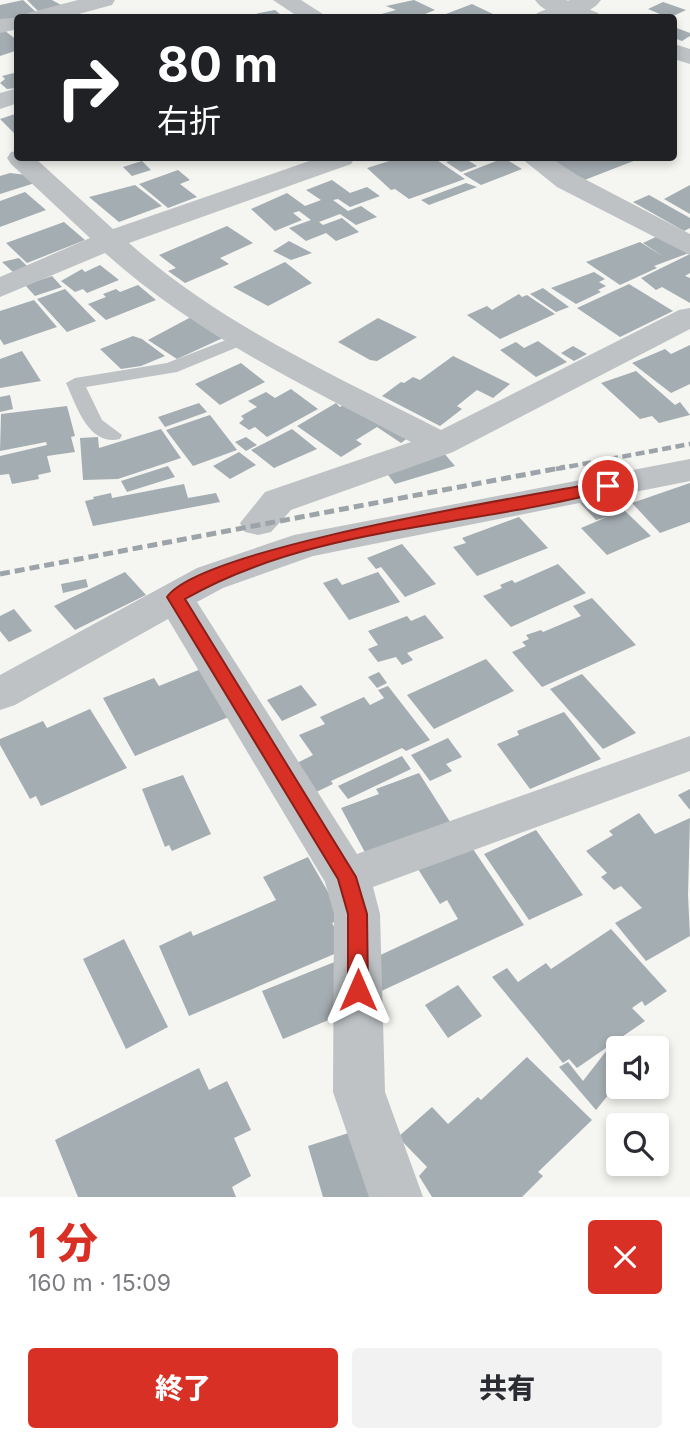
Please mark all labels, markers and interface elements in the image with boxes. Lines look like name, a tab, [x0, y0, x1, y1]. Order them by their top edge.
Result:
text: 80 m	[157, 35, 278, 94]
icon: right	[42, 42, 133, 133]
text: 右折	[157, 101, 221, 140]
pin	[578, 456, 638, 516]
icon: arrive	[589, 467, 627, 505]
position arrow	[321, 953, 395, 1027]
map controls	[606, 1036, 669, 1176]
button: sound	[606, 1036, 669, 1099]
button: search	[606, 1113, 669, 1176]
text: 1 分	[28, 1217, 98, 1268]
button: close	[588, 1220, 662, 1294]
text: 160 m · 15:09	[28, 1269, 171, 1297]
button: 終了	[28, 1348, 338, 1428]
button: 共有	[352, 1348, 662, 1428]

